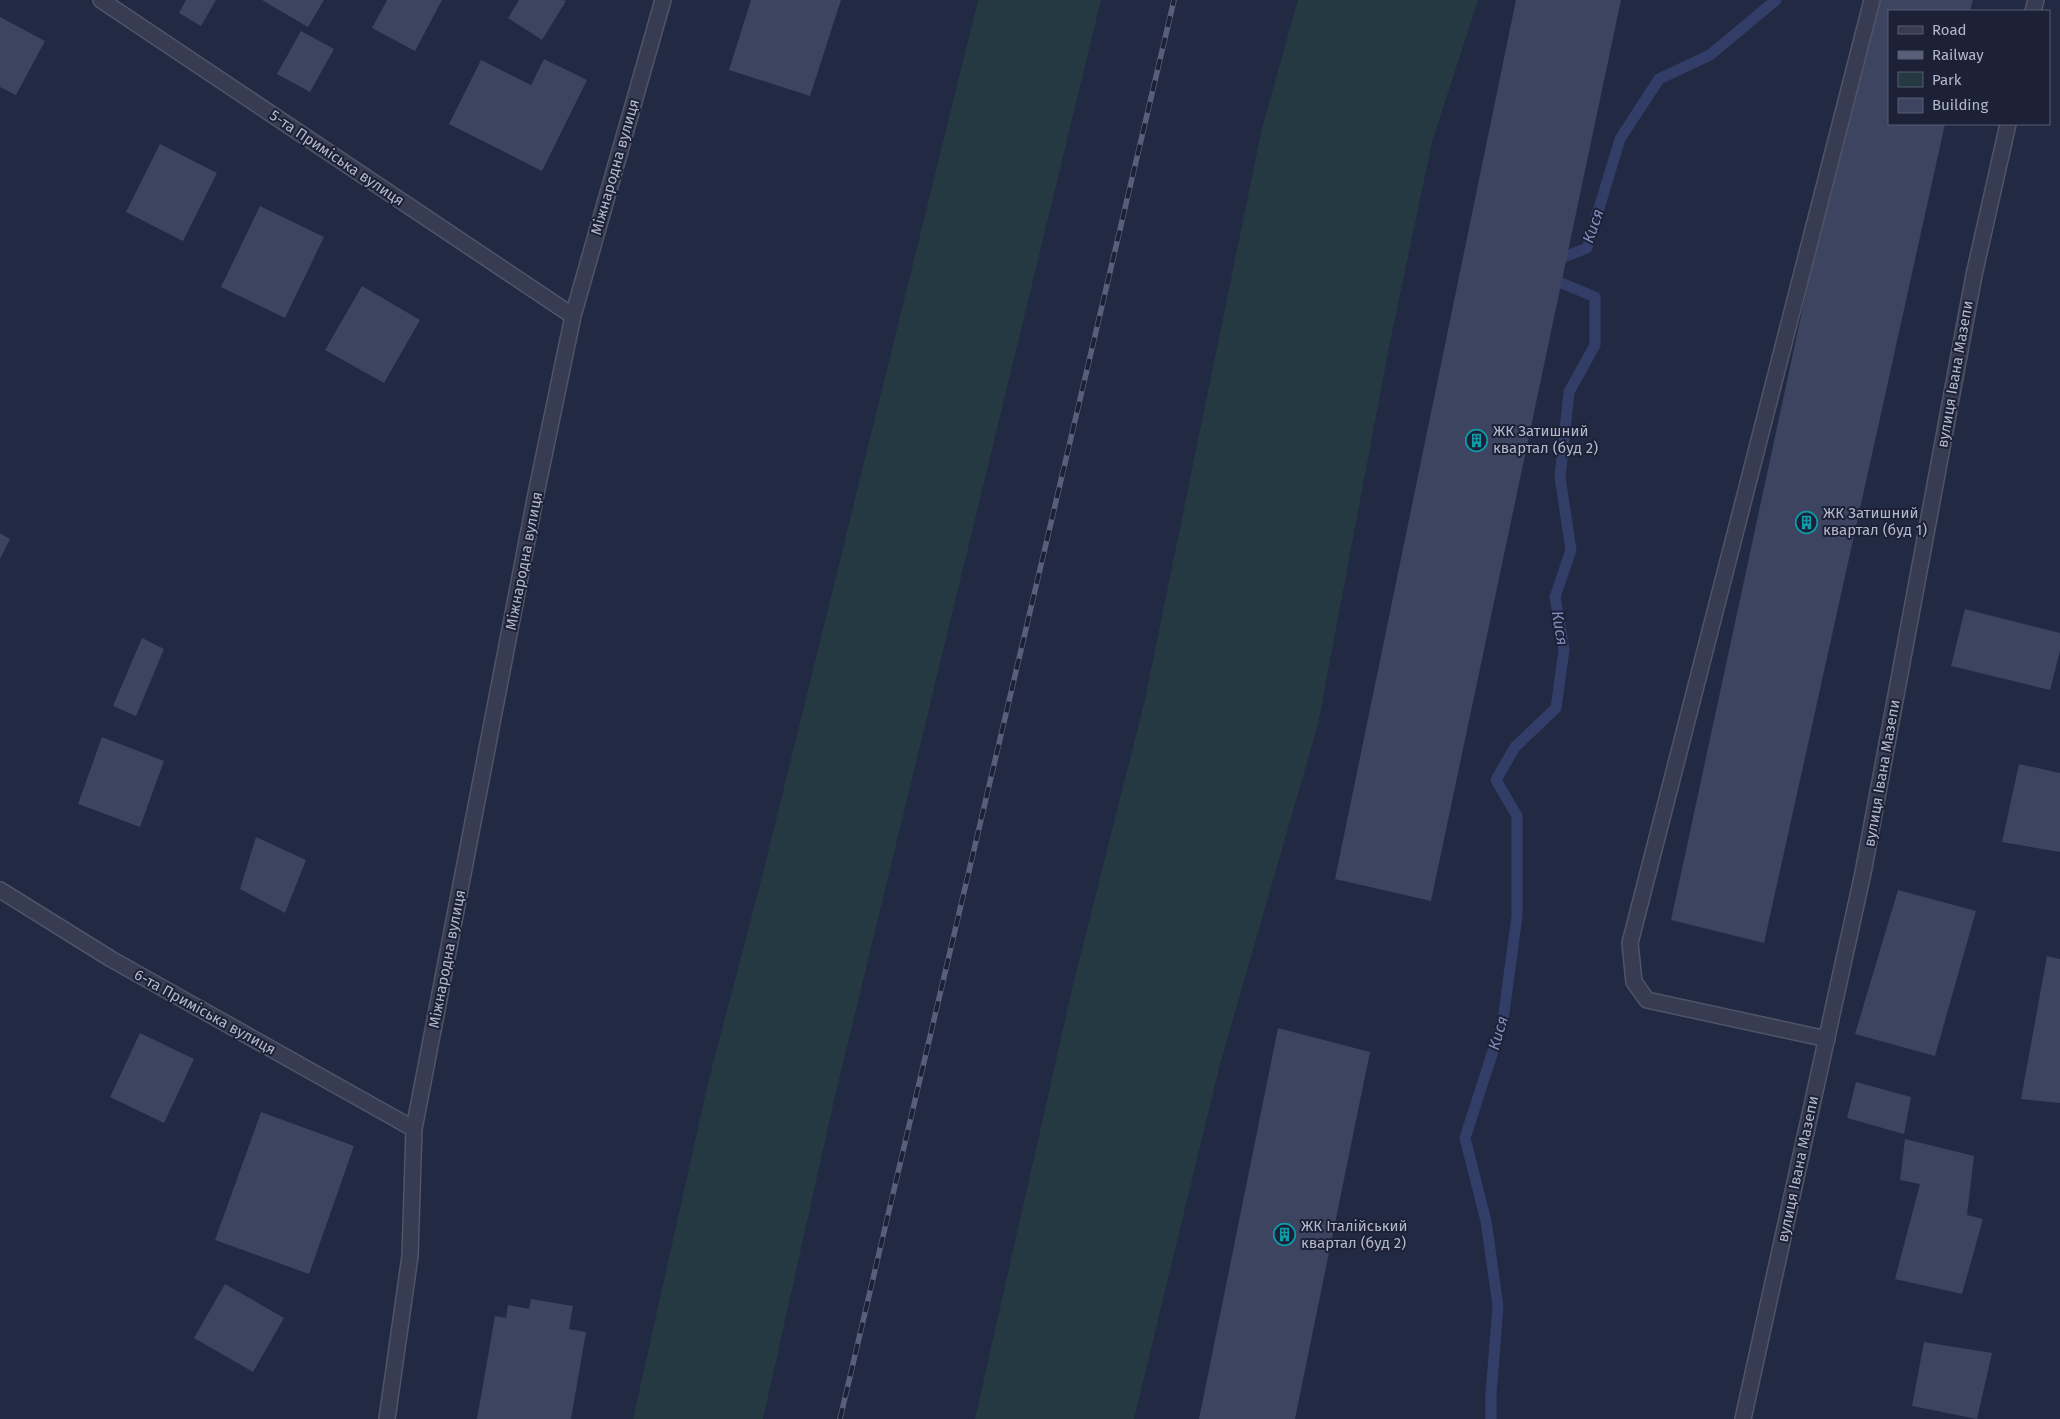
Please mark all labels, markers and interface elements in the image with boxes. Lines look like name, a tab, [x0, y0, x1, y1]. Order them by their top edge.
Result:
legend	[1888, 10, 2050, 125]
text: Road	[1932, 21, 1967, 39]
text: Railway	[1932, 46, 1984, 64]
text: Park	[1932, 71, 1962, 89]
text: Building	[1932, 96, 1988, 114]
street label: Міжнародна вулиця	[587, 97, 643, 237]
street label: 5-та Приміська вулиця	[266, 106, 408, 210]
water label: Кися	[1578, 206, 1608, 246]
street label: вулиця Івана Мазепи	[1933, 299, 1977, 449]
place label: ЖК Затишний квартал (буд 2)	[1493, 422, 1598, 457]
building icon: ЖК Затишний квартал (буд 2)	[1465, 428, 1489, 452]
street label: Міжнародна вулиця	[502, 490, 546, 632]
place label: ЖК Затишний квартал (буд 1)	[1823, 504, 1927, 539]
building icon: ЖК Затишний квартал (буд 1)	[1795, 510, 1819, 534]
water label: Кися	[1548, 609, 1572, 647]
street label: вулиця Івана Мазепи	[1860, 698, 1904, 848]
street label: Міжнародна вулиця	[425, 888, 469, 1030]
street label: 6-та Приміська вулиця	[131, 966, 279, 1058]
water label: Кися	[1484, 1014, 1512, 1052]
street label: вулиця Івана Мазепи	[1774, 1094, 1822, 1244]
place label: ЖК Італійський квартал (буд 2)	[1301, 1217, 1407, 1252]
building icon: ЖК Італійський квартал (буд 2)	[1273, 1223, 1297, 1247]

